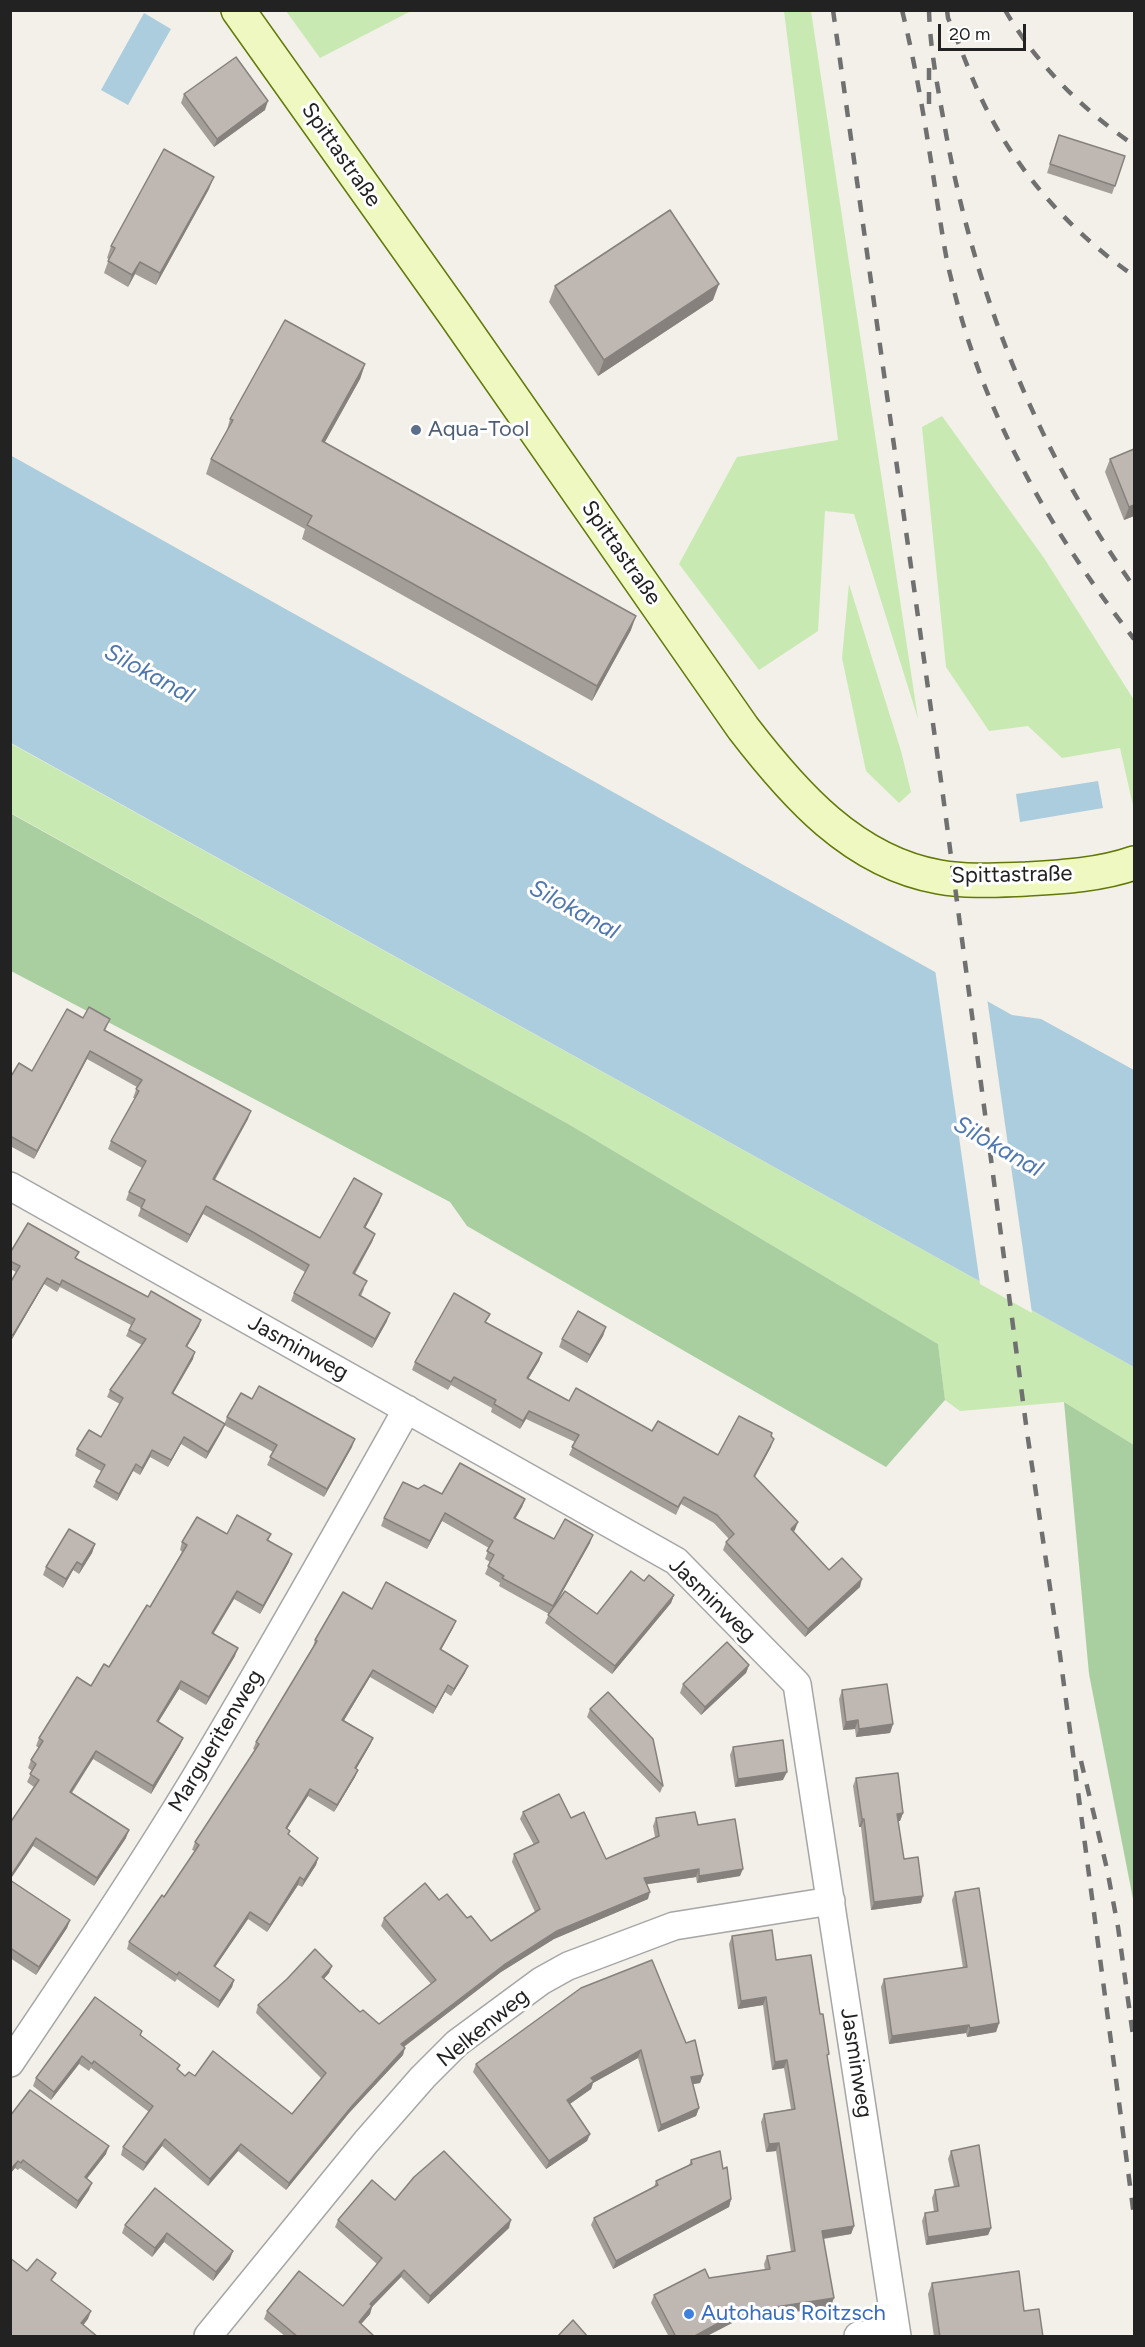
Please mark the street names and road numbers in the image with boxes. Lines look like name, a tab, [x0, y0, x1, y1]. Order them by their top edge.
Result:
street label: Spittastraße	[295, 98, 387, 212]
street label: Spittastraße	[575, 496, 667, 610]
street label: Spittastraße	[951, 861, 1073, 889]
street label: Jasminweg	[243, 1310, 353, 1386]
street label: Jasminweg	[663, 1552, 761, 1648]
street label: Margueritenweg	[163, 1665, 269, 1817]
street label: Nelkenweg	[432, 1983, 534, 2073]
street label: Jasminweg	[834, 2006, 878, 2120]

